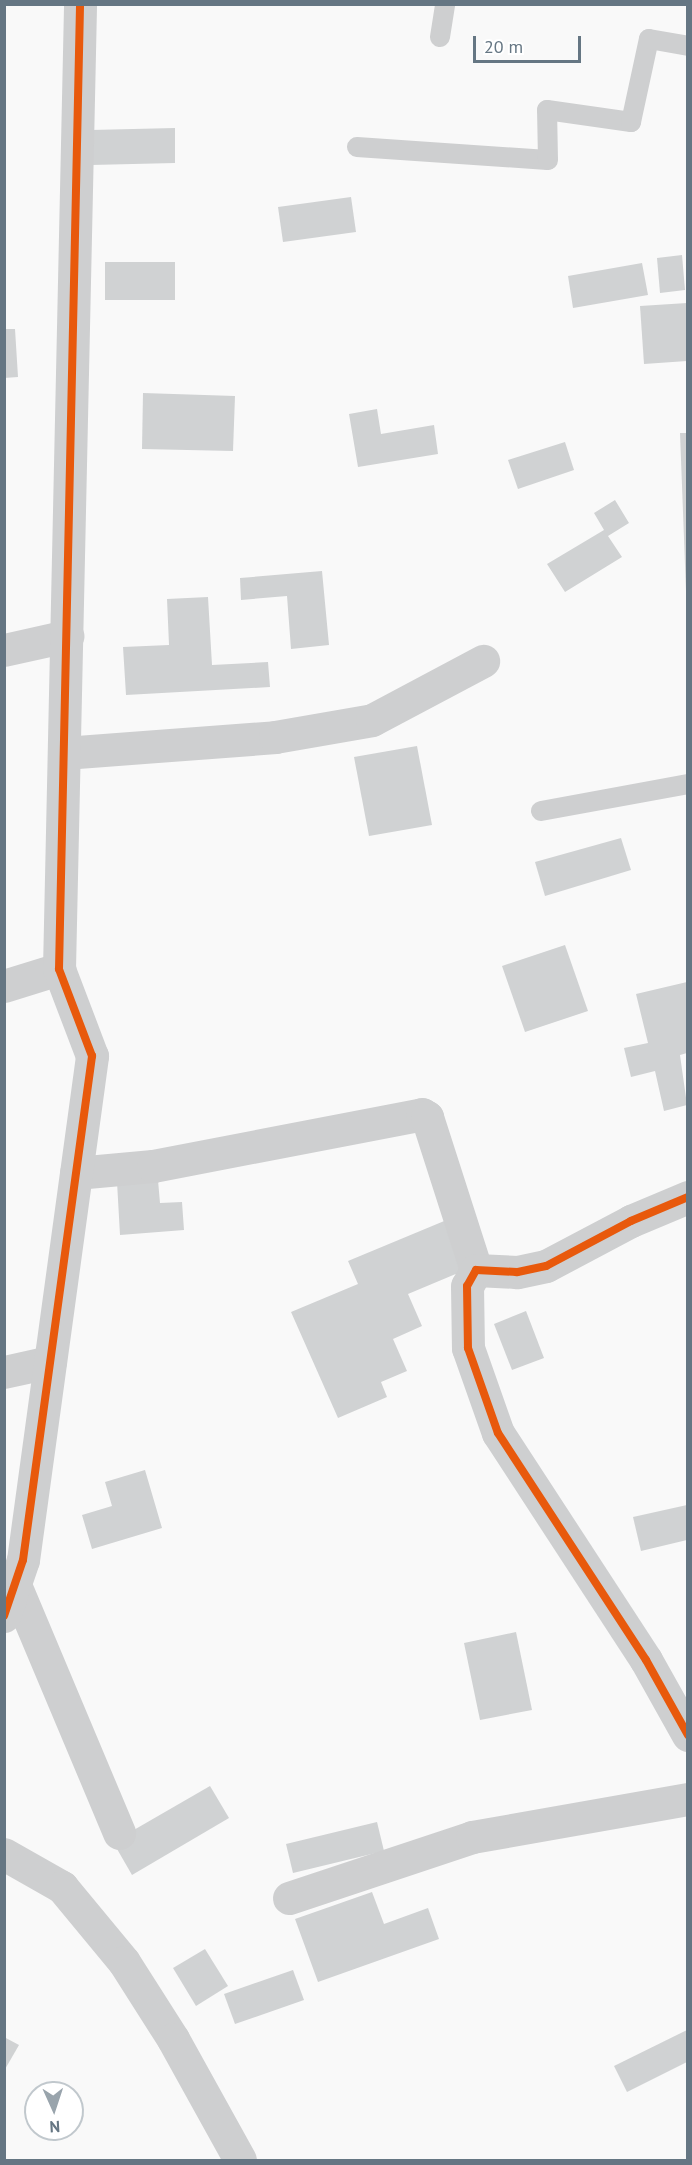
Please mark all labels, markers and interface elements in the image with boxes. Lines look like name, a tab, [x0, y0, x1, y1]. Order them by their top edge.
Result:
scale bar	[476, 24, 584, 62]
text: 20 m	[484, 35, 523, 58]
north arrow	[24, 2081, 84, 2141]
text: N	[49, 2117, 61, 2137]

